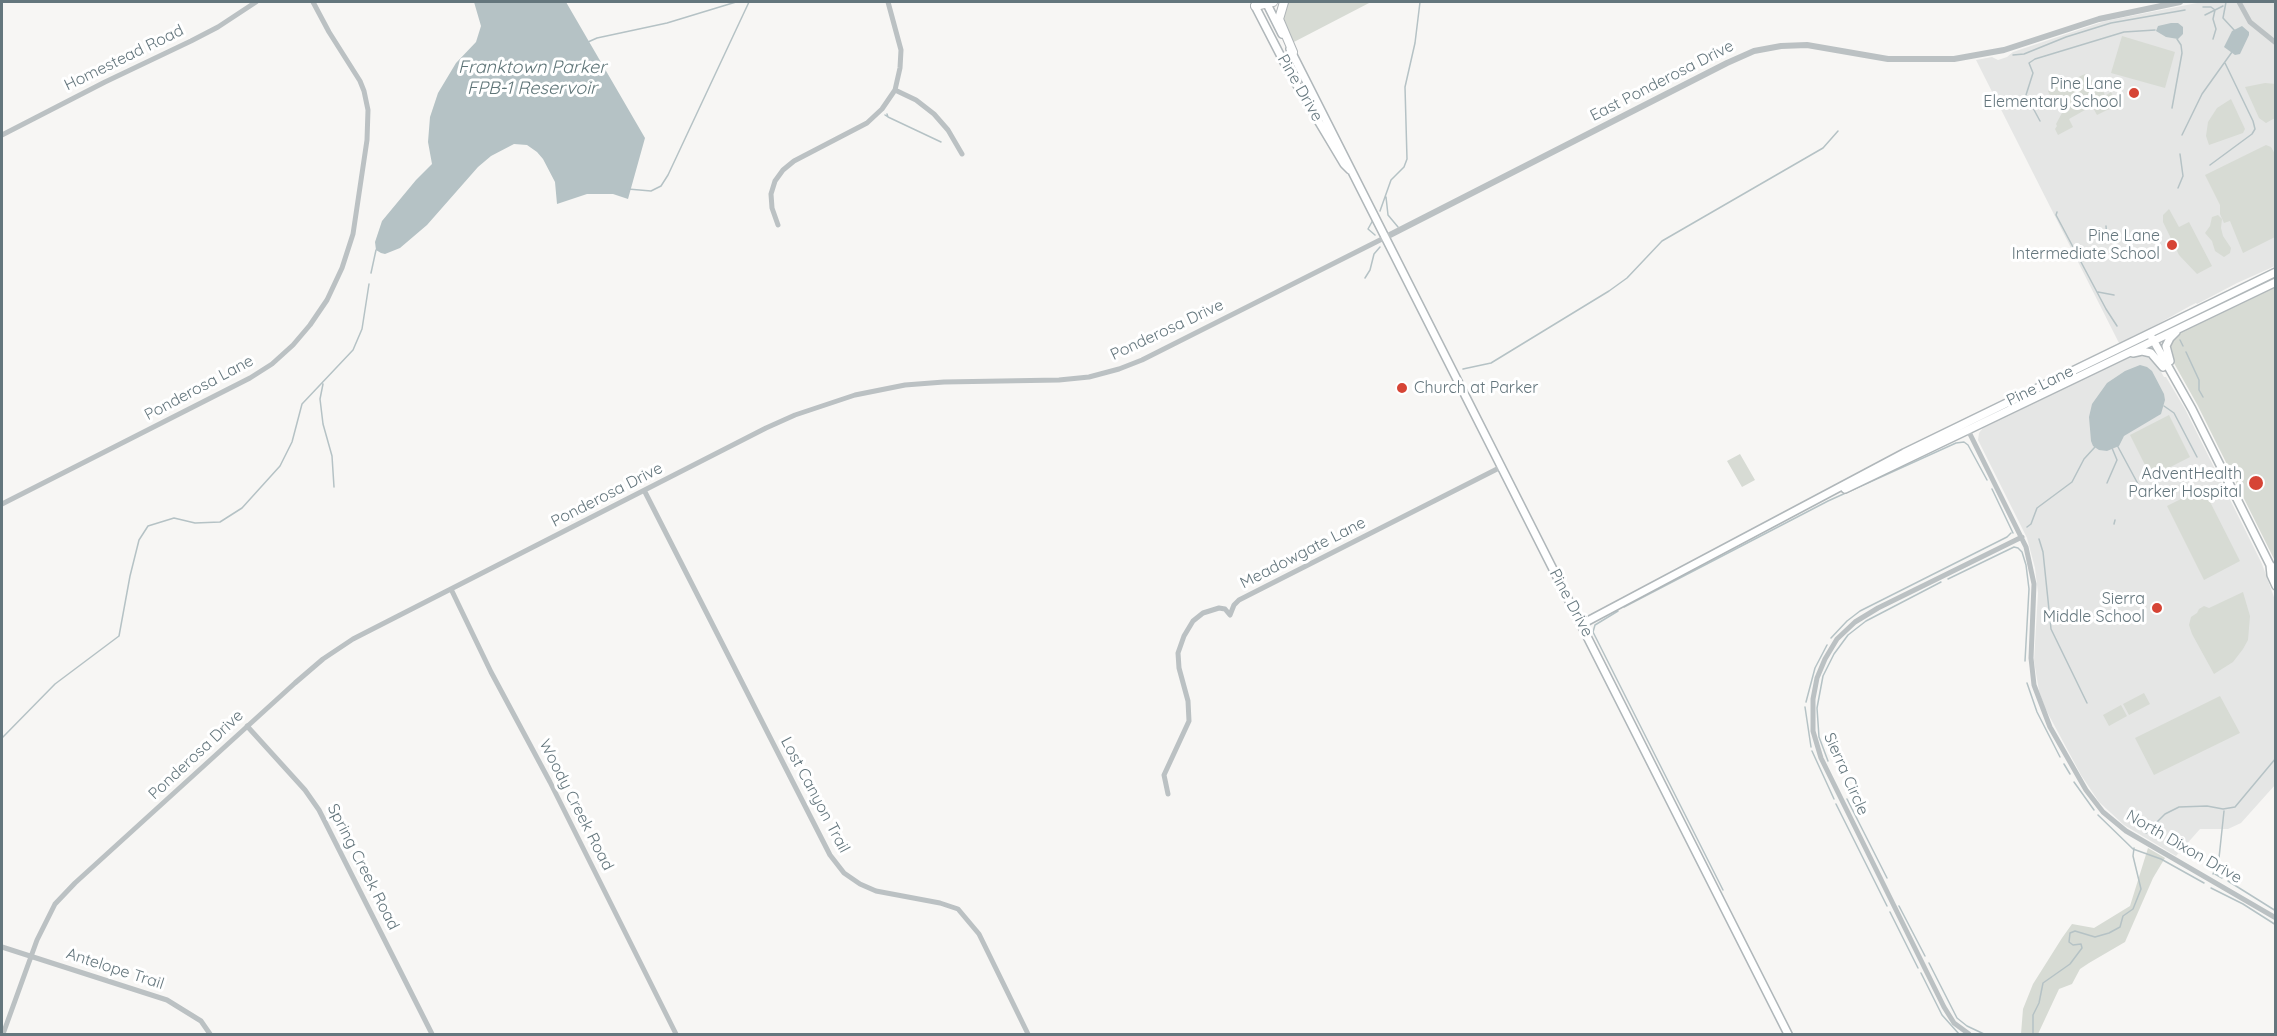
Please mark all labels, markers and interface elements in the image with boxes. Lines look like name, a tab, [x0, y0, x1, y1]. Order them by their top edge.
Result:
street label: Homestead Road	[61, 21, 187, 95]
street label: East Ponderosa Drive	[1587, 36, 1737, 126]
street label: Pine Drive	[1273, 51, 1327, 125]
water label: Franktown Parker FPB-1 Reservoir	[458, 57, 606, 100]
place label: Pine Lane Elementary School	[1983, 74, 2122, 112]
marker: Pine Lane Elementary School	[2127, 86, 2141, 100]
place label: Pine Lane Intermediate School	[2012, 226, 2160, 264]
marker: Pine Lane Intermediate School	[2165, 238, 2179, 252]
street label: Ponderosa Drive	[1107, 295, 1227, 365]
street label: Ponderosa Lane	[141, 351, 257, 425]
street label: Pine Lane	[2003, 362, 2077, 410]
place label: Church at Parker	[1414, 378, 1538, 398]
marker: Church at Parker	[1395, 381, 1409, 395]
street label: Ponderosa Drive	[548, 459, 666, 531]
place label: AdventHealth Parker Hospital	[2128, 464, 2242, 502]
marker: AdventHealth Parker Hospital	[2247, 474, 2265, 492]
street label: Meadowgate Lane	[1237, 513, 1369, 593]
street label: Pine Drive	[1545, 566, 1597, 640]
place label: Sierra Middle School	[2043, 589, 2145, 627]
marker: Sierra Middle School	[2150, 601, 2164, 615]
street label: Ponderosa Drive	[145, 706, 247, 804]
street label: Sierra Circle	[1819, 730, 1873, 818]
street label: Lost Canyon Trail	[776, 734, 854, 856]
street label: Woody Creek Road	[535, 736, 617, 874]
street label: Spring Creek Road	[323, 801, 403, 933]
street label: North Dixon Drive	[2123, 806, 2245, 888]
street label: Antelope Trail	[64, 944, 166, 994]

